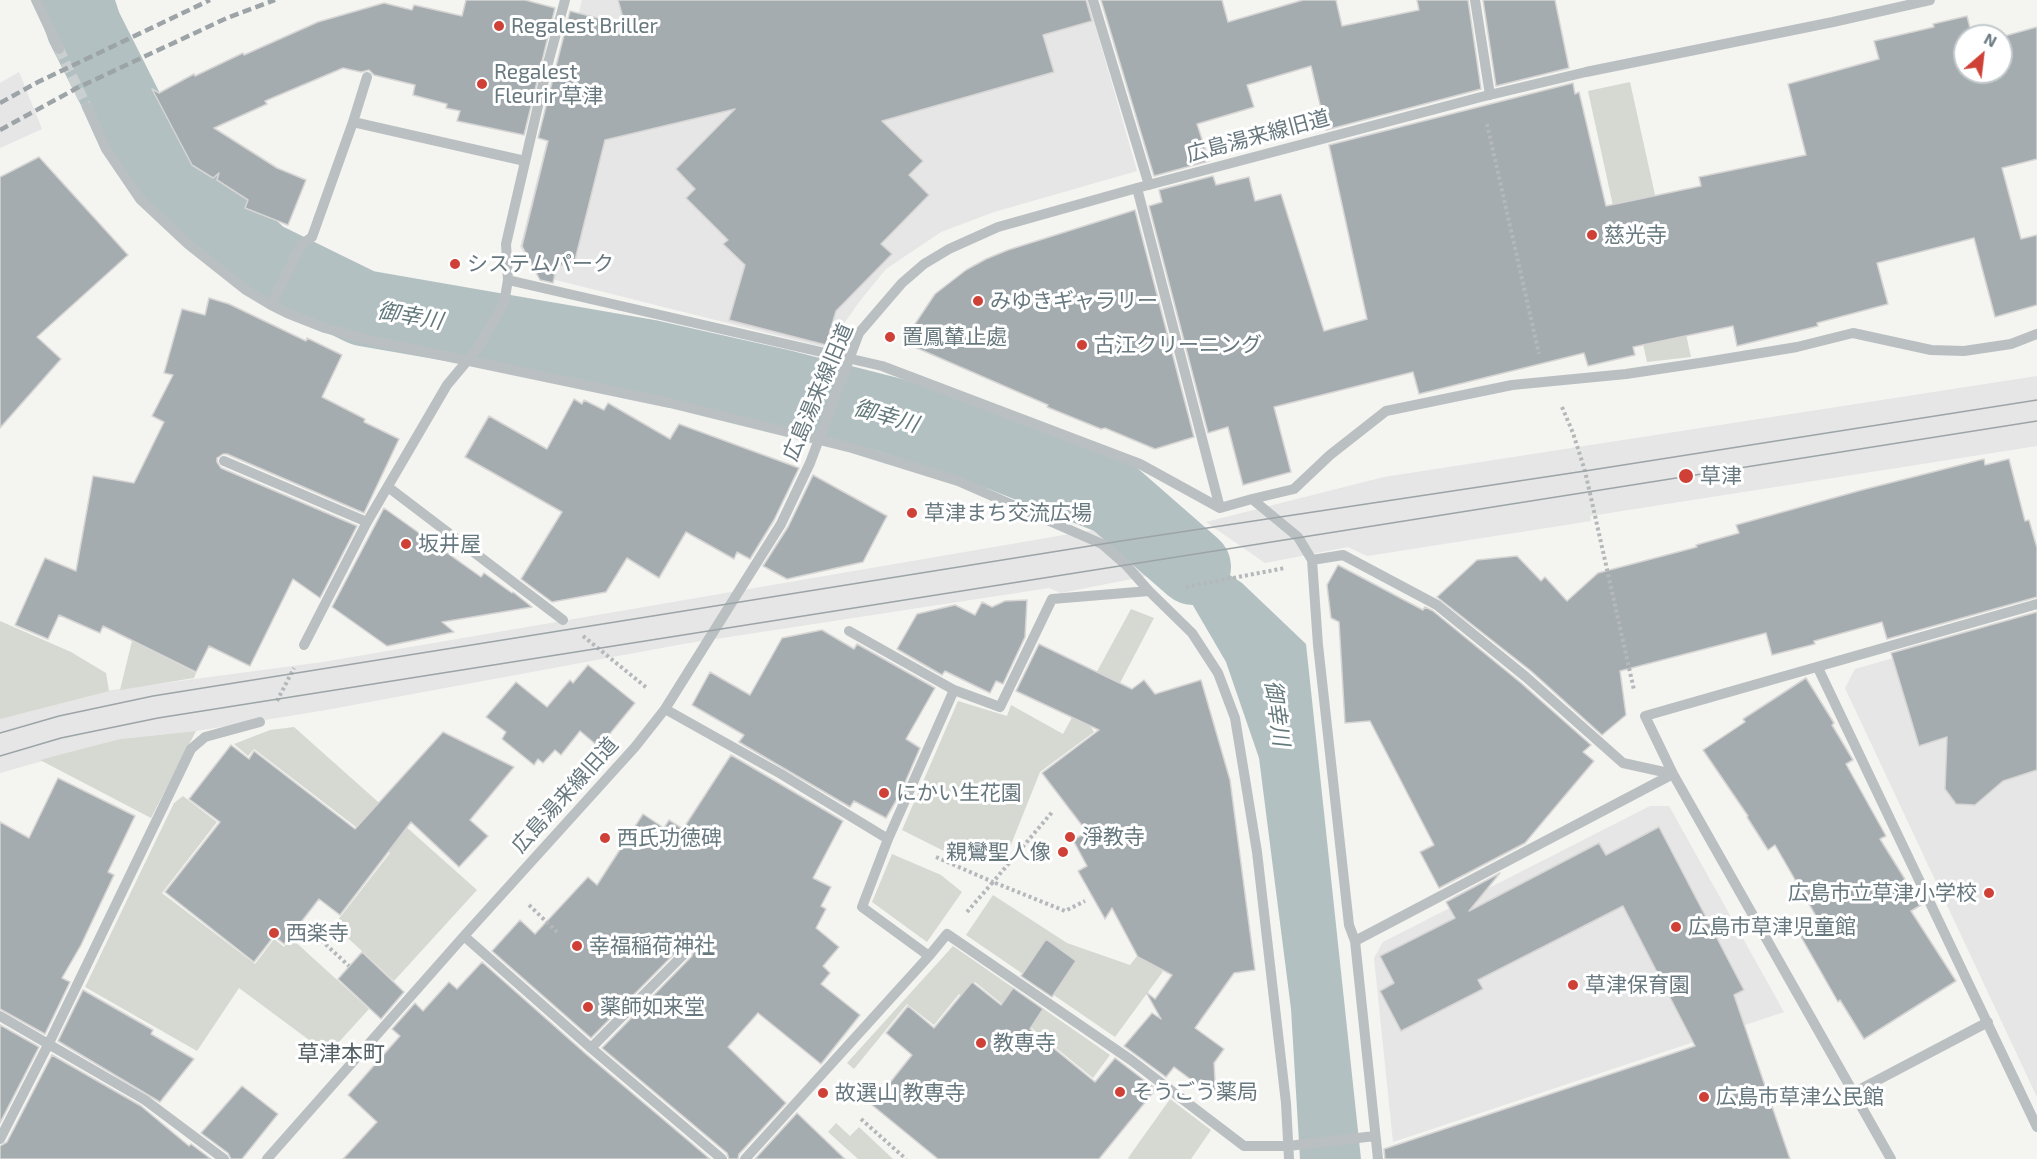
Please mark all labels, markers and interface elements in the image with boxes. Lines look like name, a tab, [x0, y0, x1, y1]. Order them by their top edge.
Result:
place label: Regalest Briller	[511, 13, 658, 39]
marker: Regalest Briller	[492, 19, 506, 33]
north arrow	[1953, 24, 2013, 84]
text: N	[1981, 28, 2000, 51]
place label: Regalest Fleurir 草津	[494, 59, 604, 109]
marker: Regalest Fleurir 草津	[475, 77, 489, 91]
street label: 広島湯来線旧道	[1184, 105, 1332, 167]
place label: 慈光寺	[1604, 222, 1667, 248]
marker: 慈光寺	[1585, 228, 1599, 242]
place label: システムパーク	[467, 251, 614, 277]
marker: システムパーク	[448, 257, 462, 271]
place label: みゆきギャラリー	[990, 288, 1158, 314]
marker: みゆきギャラリー	[971, 294, 985, 308]
water label: 御幸川	[375, 297, 445, 335]
street label: 広島湯来線旧道	[778, 319, 858, 465]
place label: 置鳳輦止處	[902, 324, 1007, 350]
marker: 置鳳輦止處	[883, 330, 897, 344]
place label: 古江クリーニング	[1094, 332, 1262, 358]
marker: 古江クリーニング	[1075, 338, 1089, 352]
water label: 御幸川	[851, 394, 921, 438]
place label: 草津	[1700, 463, 1742, 489]
marker: 草津	[1677, 467, 1695, 485]
place label: 草津まち交流広場	[924, 500, 1092, 526]
marker: 草津まち交流広場	[905, 506, 919, 520]
place label: 坂井屋	[418, 531, 481, 557]
marker: 坂井屋	[399, 537, 413, 551]
water label: 御幸川	[1259, 678, 1295, 748]
street label: 広島湯来線旧道	[506, 732, 624, 858]
place label: にかい生花園	[896, 780, 1022, 806]
marker: にかい生花園	[877, 786, 891, 800]
place label: 淨教寺	[1082, 824, 1145, 850]
place label: 西氏功徳碑	[617, 825, 722, 851]
marker: 淨教寺	[1063, 830, 1077, 844]
marker: 西氏功徳碑	[598, 831, 612, 845]
place label: 親鸞聖人像	[946, 839, 1051, 865]
marker: 親鸞聖人像	[1056, 845, 1070, 859]
place label: 広島市立草津小学校	[1788, 880, 1977, 906]
marker: 広島市立草津小学校	[1982, 886, 1996, 900]
place label: 広島市草津児童館	[1688, 914, 1856, 940]
place label: 西楽寺	[286, 920, 349, 946]
marker: 広島市草津児童館	[1669, 920, 1683, 934]
marker: 西楽寺	[267, 926, 281, 940]
place label: 幸福稲荷神社	[589, 933, 715, 959]
marker: 幸福稲荷神社	[570, 939, 584, 953]
place label: 草津保育園	[1585, 972, 1690, 998]
marker: 草津保育園	[1566, 978, 1580, 992]
place label: 薬師如来堂	[600, 994, 705, 1020]
marker: 薬師如来堂	[581, 1000, 595, 1014]
place label: 教専寺	[993, 1030, 1056, 1056]
marker: 教専寺	[974, 1036, 988, 1050]
district label: 草津本町	[297, 1041, 385, 1067]
place label: そうごう薬局	[1132, 1079, 1258, 1105]
place label: 故選山 教専寺	[835, 1080, 966, 1106]
place label: 広島市草津公民館	[1716, 1084, 1884, 1110]
marker: そうごう薬局	[1113, 1085, 1127, 1099]
marker: 故選山 教専寺	[816, 1086, 830, 1100]
marker: 広島市草津公民館	[1697, 1090, 1711, 1104]

